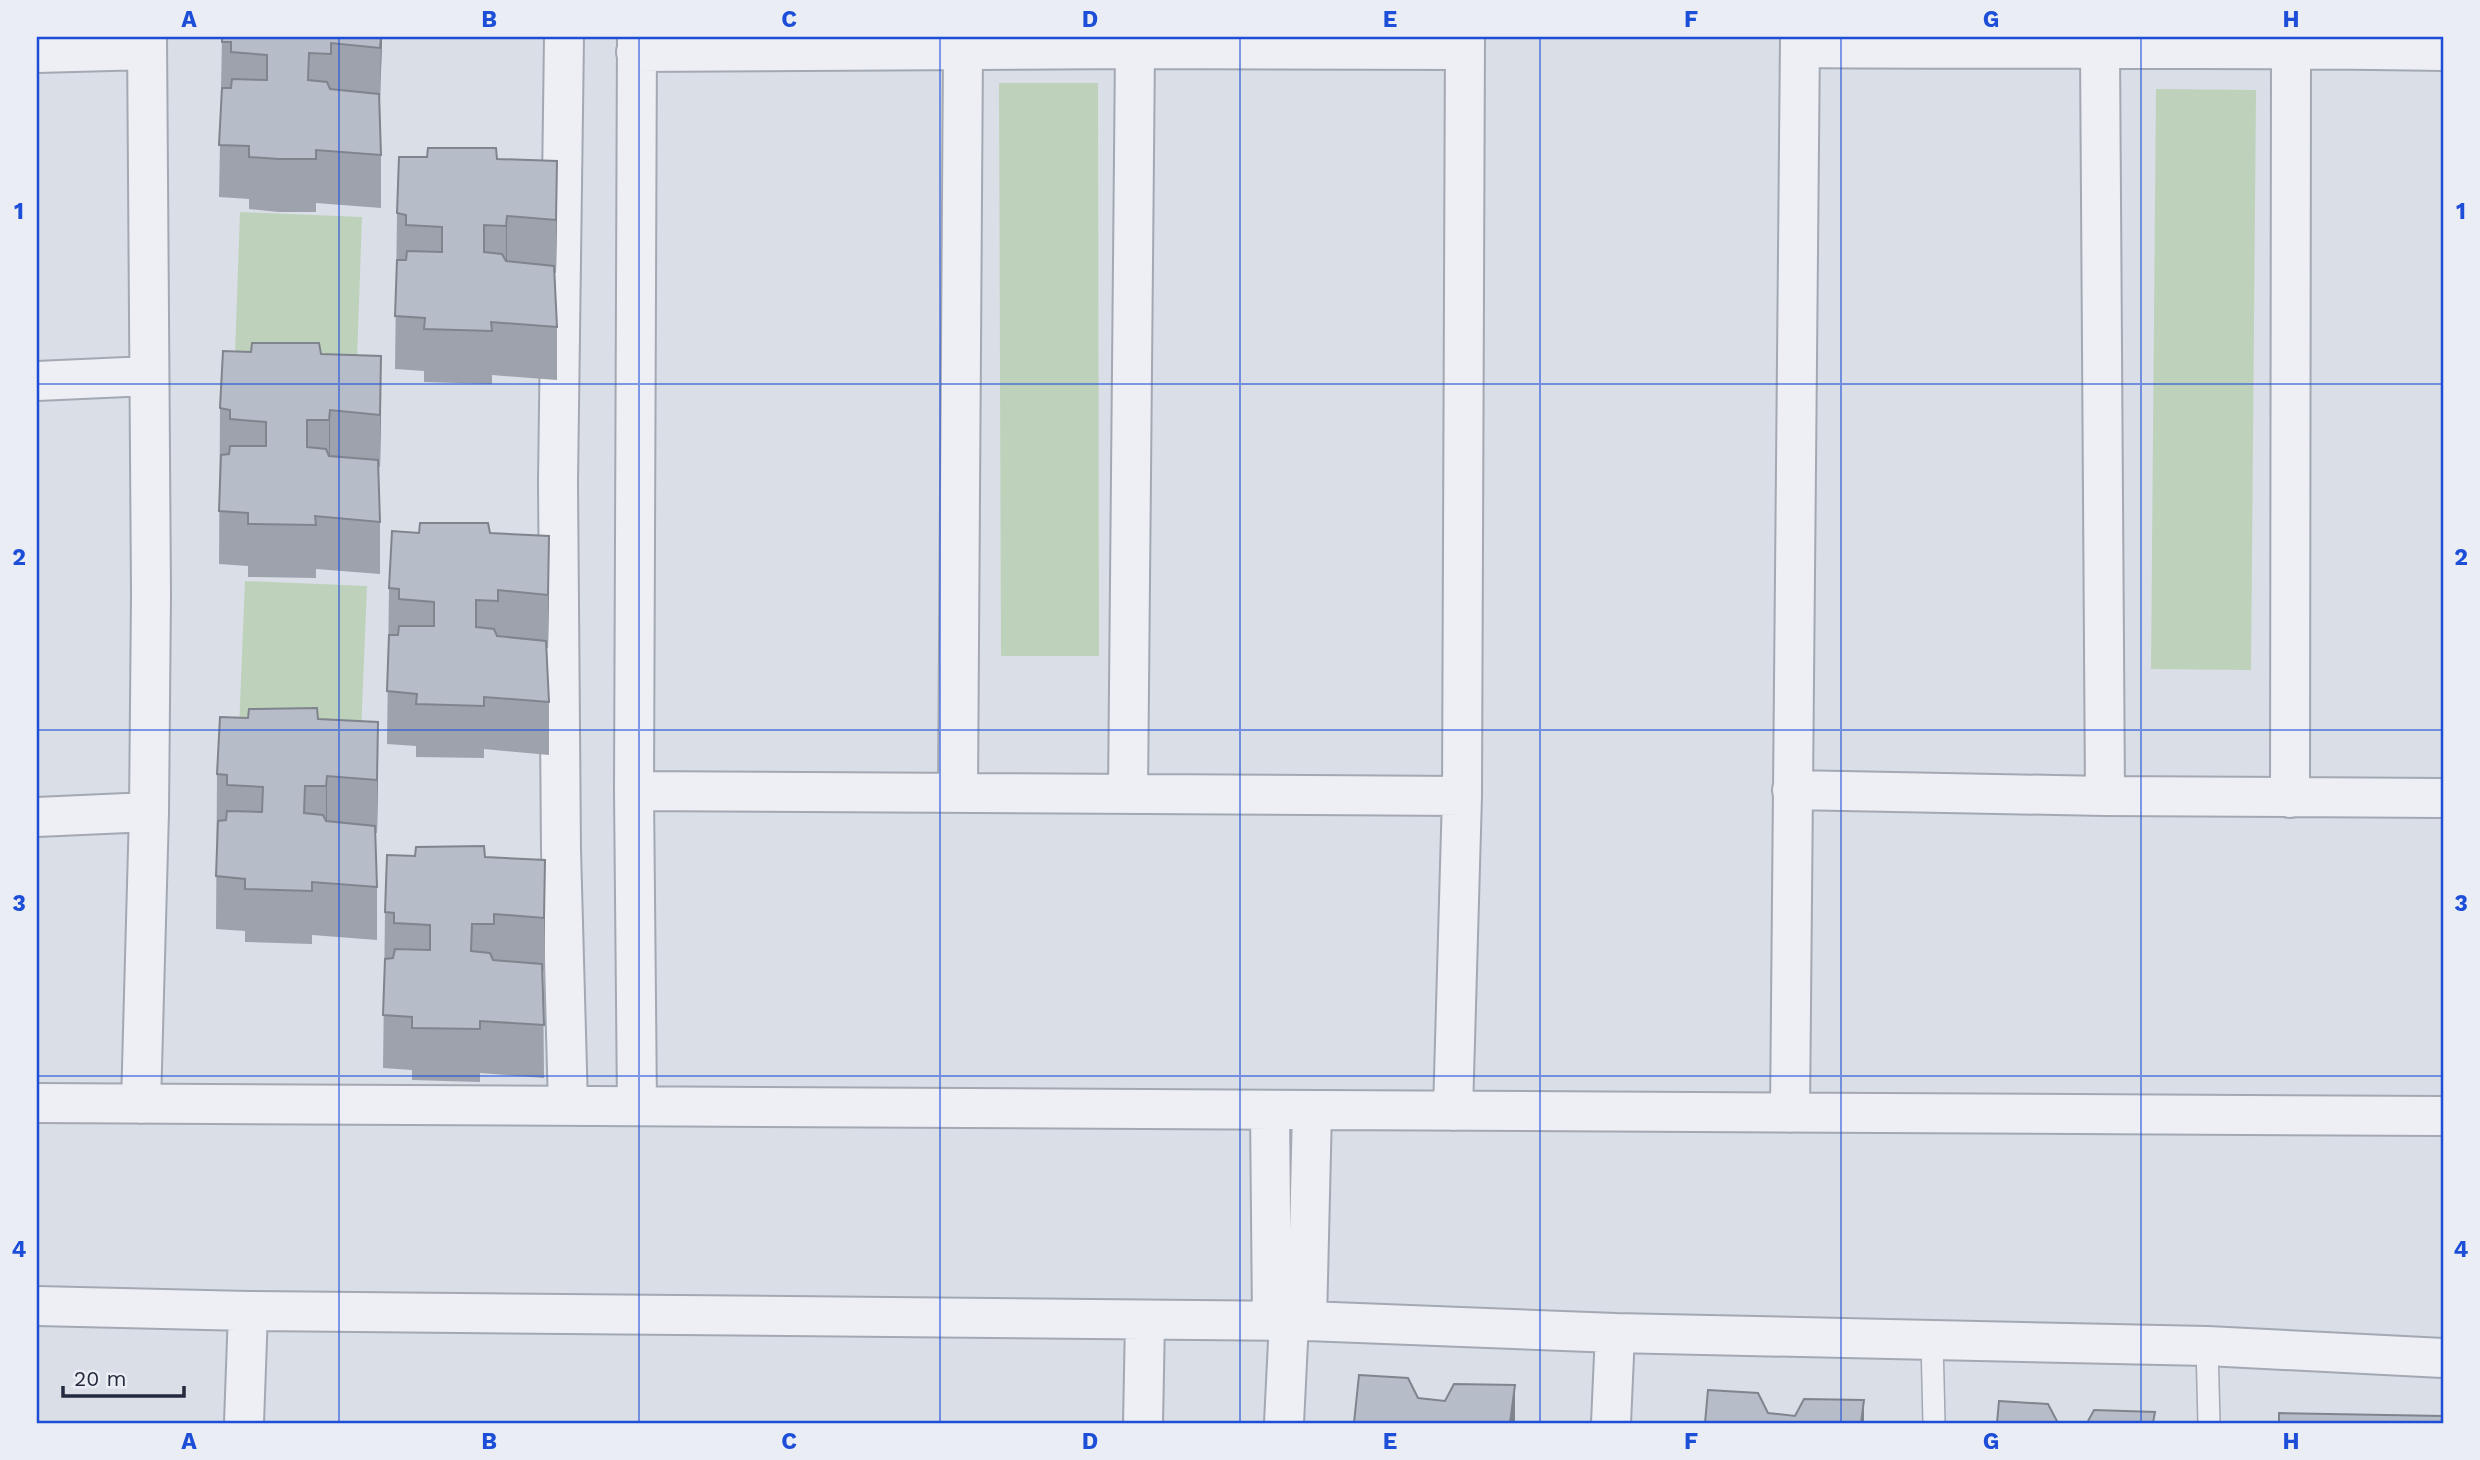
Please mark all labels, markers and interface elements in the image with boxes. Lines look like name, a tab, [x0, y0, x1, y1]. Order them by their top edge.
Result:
text: A	[181, 6, 197, 33]
text: B	[481, 6, 497, 33]
text: C	[781, 6, 797, 33]
text: D	[1082, 6, 1098, 33]
text: E	[1383, 6, 1397, 33]
text: F	[1684, 6, 1698, 33]
text: G	[1983, 6, 1999, 33]
text: H	[2282, 6, 2300, 33]
text: 1	[14, 198, 24, 225]
text: 1	[2456, 198, 2466, 225]
text: 2	[12, 544, 26, 571]
text: 2	[2454, 544, 2468, 571]
text: 3	[12, 890, 26, 917]
text: 3	[2454, 890, 2468, 917]
text: 4	[12, 1236, 27, 1263]
text: 4	[2454, 1236, 2469, 1263]
scale bar	[63, 1355, 184, 1399]
text: 20 m	[74, 1366, 126, 1391]
text: A	[181, 1428, 197, 1455]
text: B	[481, 1428, 497, 1455]
text: C	[781, 1428, 797, 1455]
text: D	[1082, 1428, 1098, 1455]
text: E	[1383, 1428, 1397, 1455]
text: F	[1684, 1428, 1698, 1455]
text: G	[1983, 1428, 1999, 1455]
text: H	[2282, 1428, 2300, 1455]

